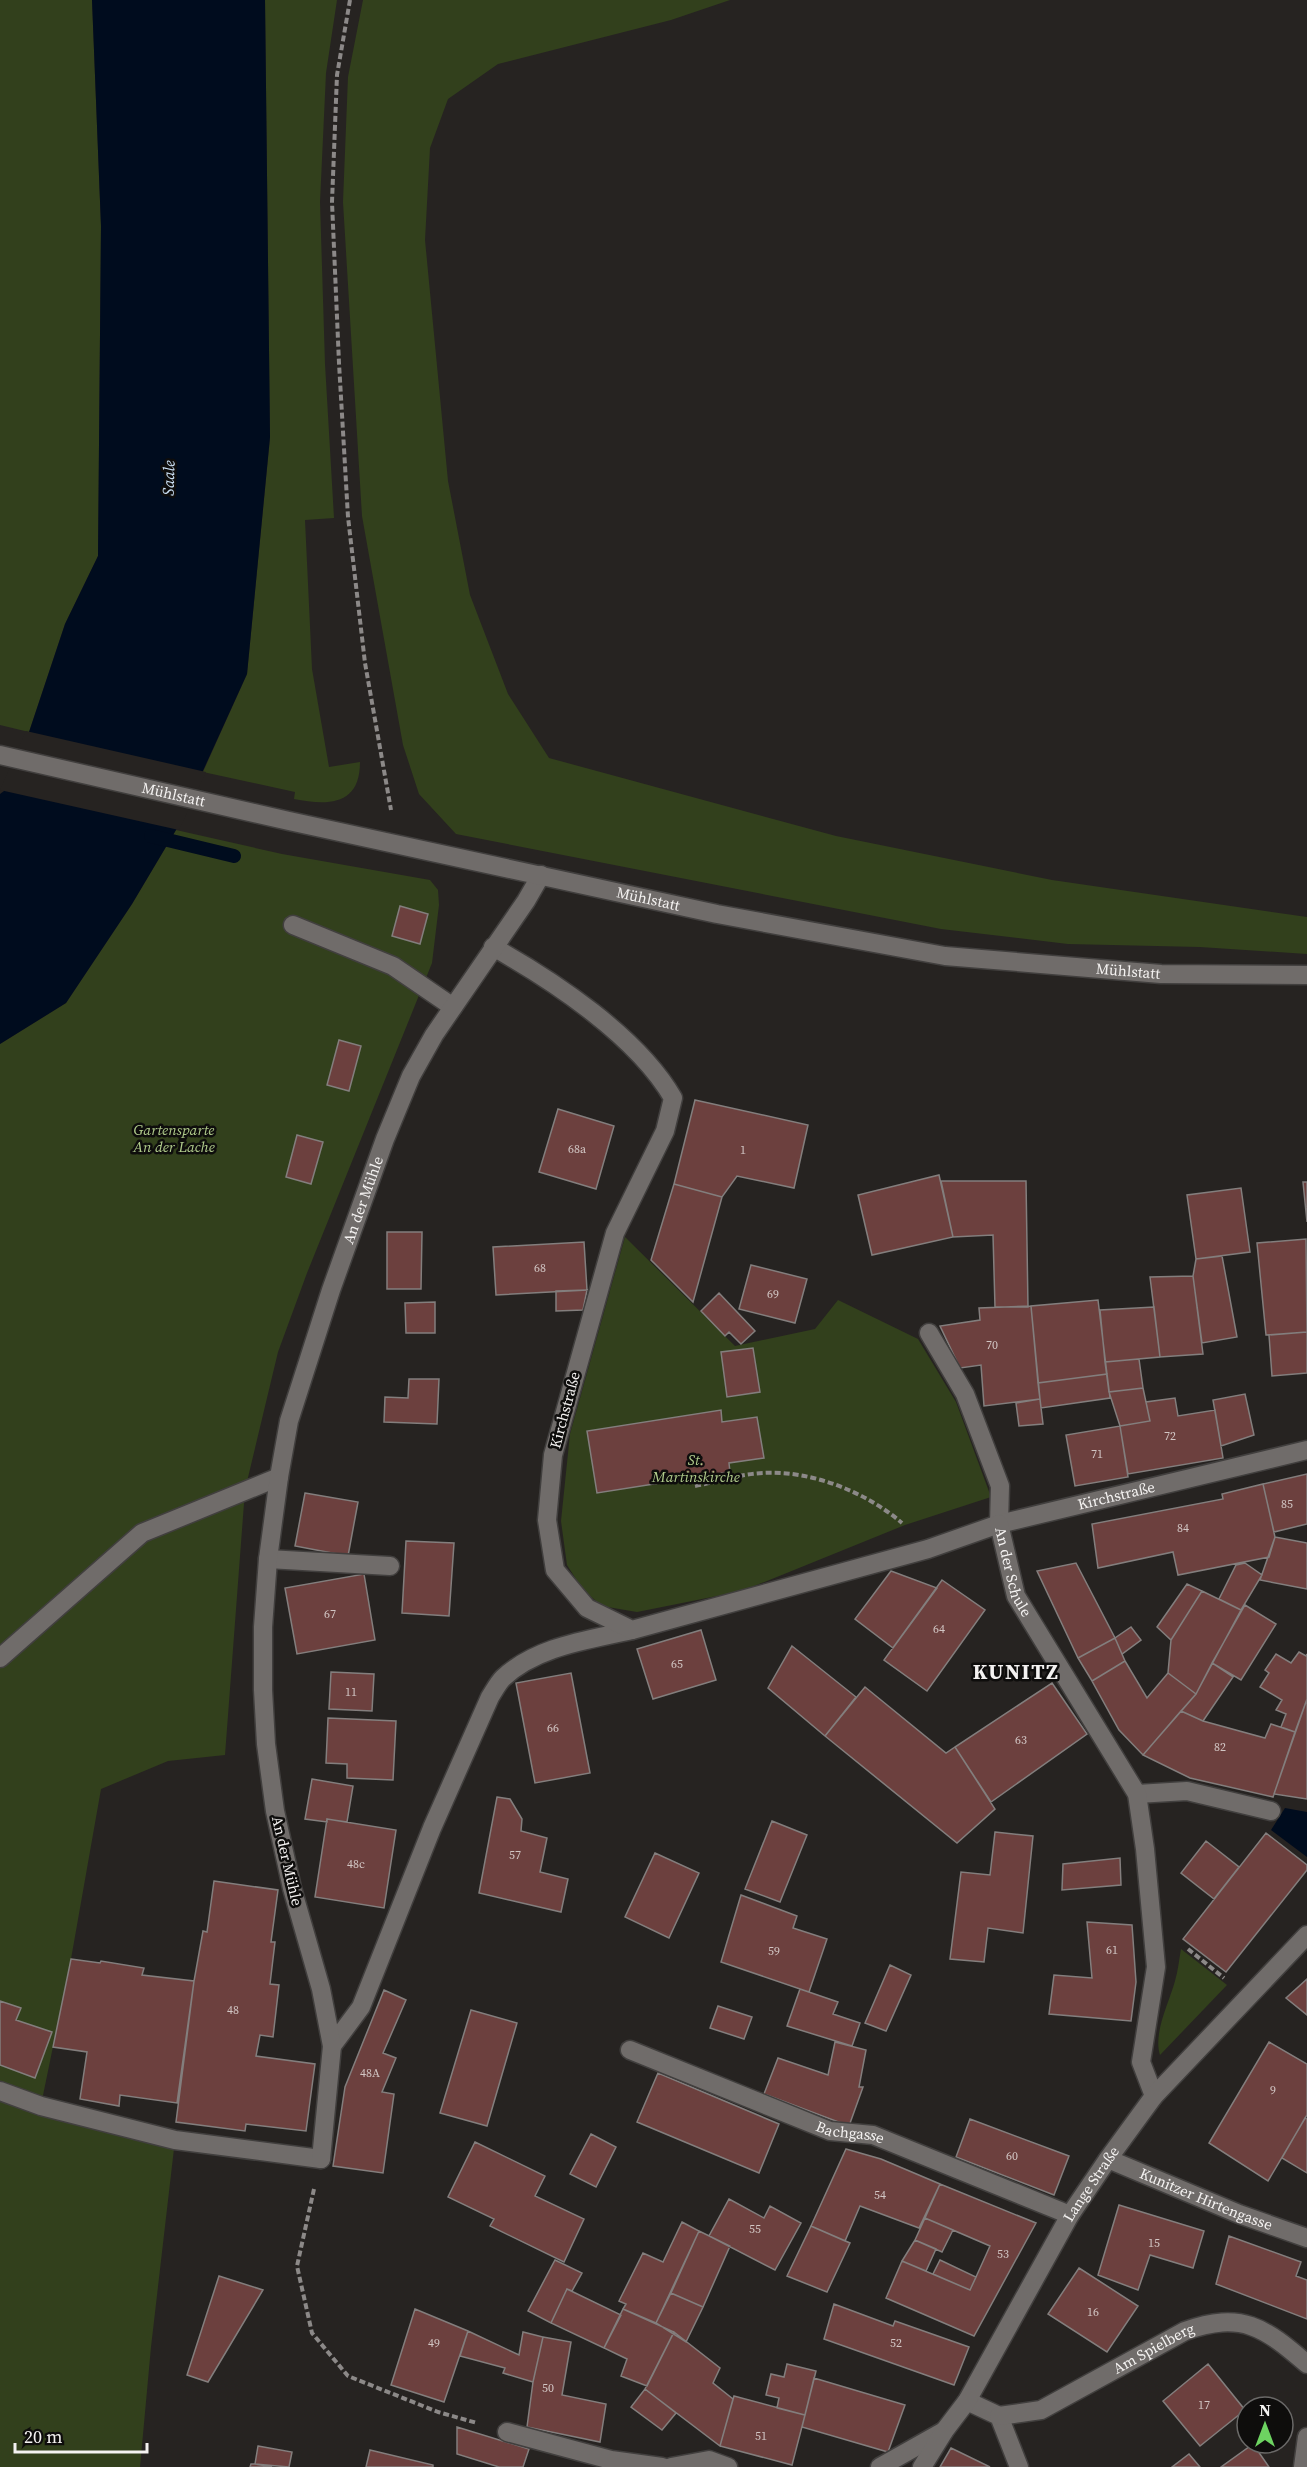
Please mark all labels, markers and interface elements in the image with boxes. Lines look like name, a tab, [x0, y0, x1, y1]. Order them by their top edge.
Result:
water label: Saale	[156, 459, 180, 496]
street label: Mühlstatt	[140, 777, 207, 812]
street label: Mühlstatt	[615, 881, 682, 916]
street label: Mühlstatt	[1095, 958, 1161, 984]
park label: Gartensparte An der Lache	[132, 1119, 215, 1157]
house number: 68a	[568, 1141, 587, 1157]
house number: 1	[740, 1142, 746, 1158]
street label: An der Mühle	[337, 1153, 388, 1247]
house number: 68	[534, 1260, 546, 1276]
house number: 69	[767, 1286, 779, 1302]
house number: 70	[986, 1337, 998, 1353]
street label: Kirchstraße	[544, 1369, 585, 1451]
house number: 72	[1164, 1428, 1176, 1444]
house number: 71	[1091, 1446, 1103, 1462]
park label: St. Martinskirche	[651, 1449, 740, 1487]
street label: Kirchstraße	[1076, 1476, 1157, 1515]
house number: 85	[1281, 1496, 1293, 1512]
house number: 84	[1177, 1520, 1189, 1536]
street label: An der Schule	[990, 1525, 1037, 1621]
house number: 67	[324, 1606, 336, 1622]
house number: 64	[933, 1621, 945, 1637]
house number: 65	[671, 1656, 683, 1672]
district label: KUNITZ	[973, 1657, 1059, 1686]
house number: 11	[345, 1684, 357, 1700]
house number: 66	[547, 1720, 559, 1736]
house number: 63	[1015, 1732, 1027, 1748]
house number: 82	[1214, 1739, 1226, 1755]
street label: An der Mühle	[267, 1814, 308, 1908]
house number: 57	[509, 1847, 521, 1863]
house number: 48c	[347, 1856, 365, 1872]
house number: 61	[1106, 1942, 1118, 1958]
house number: 59	[768, 1943, 780, 1959]
house number: 48	[227, 2002, 239, 2018]
house number: 48A	[360, 2065, 380, 2081]
house number: 9	[1270, 2082, 1276, 2098]
street label: Bachgasse	[813, 2115, 888, 2149]
street label: Lange Straße	[1057, 2141, 1124, 2225]
house number: 60	[1006, 2148, 1018, 2164]
street label: Kunitzer Hirtengasse	[1137, 2162, 1276, 2235]
house number: 54	[874, 2187, 886, 2203]
house number: 55	[749, 2221, 761, 2237]
house number: 15	[1148, 2235, 1160, 2251]
house number: 53	[997, 2246, 1009, 2262]
house number: 16	[1087, 2304, 1099, 2320]
street label: Am Spielberg	[1109, 2317, 1197, 2379]
house number: 49	[428, 2335, 440, 2351]
house number: 52	[890, 2335, 902, 2351]
house number: 50	[542, 2380, 554, 2396]
north arrow	[1235, 2395, 1295, 2455]
house number: 17	[1198, 2397, 1210, 2413]
text: N	[1259, 2399, 1271, 2421]
scale bar	[15, 2416, 147, 2454]
text: 20 m	[24, 2424, 62, 2449]
house number: 51	[755, 2428, 767, 2444]

